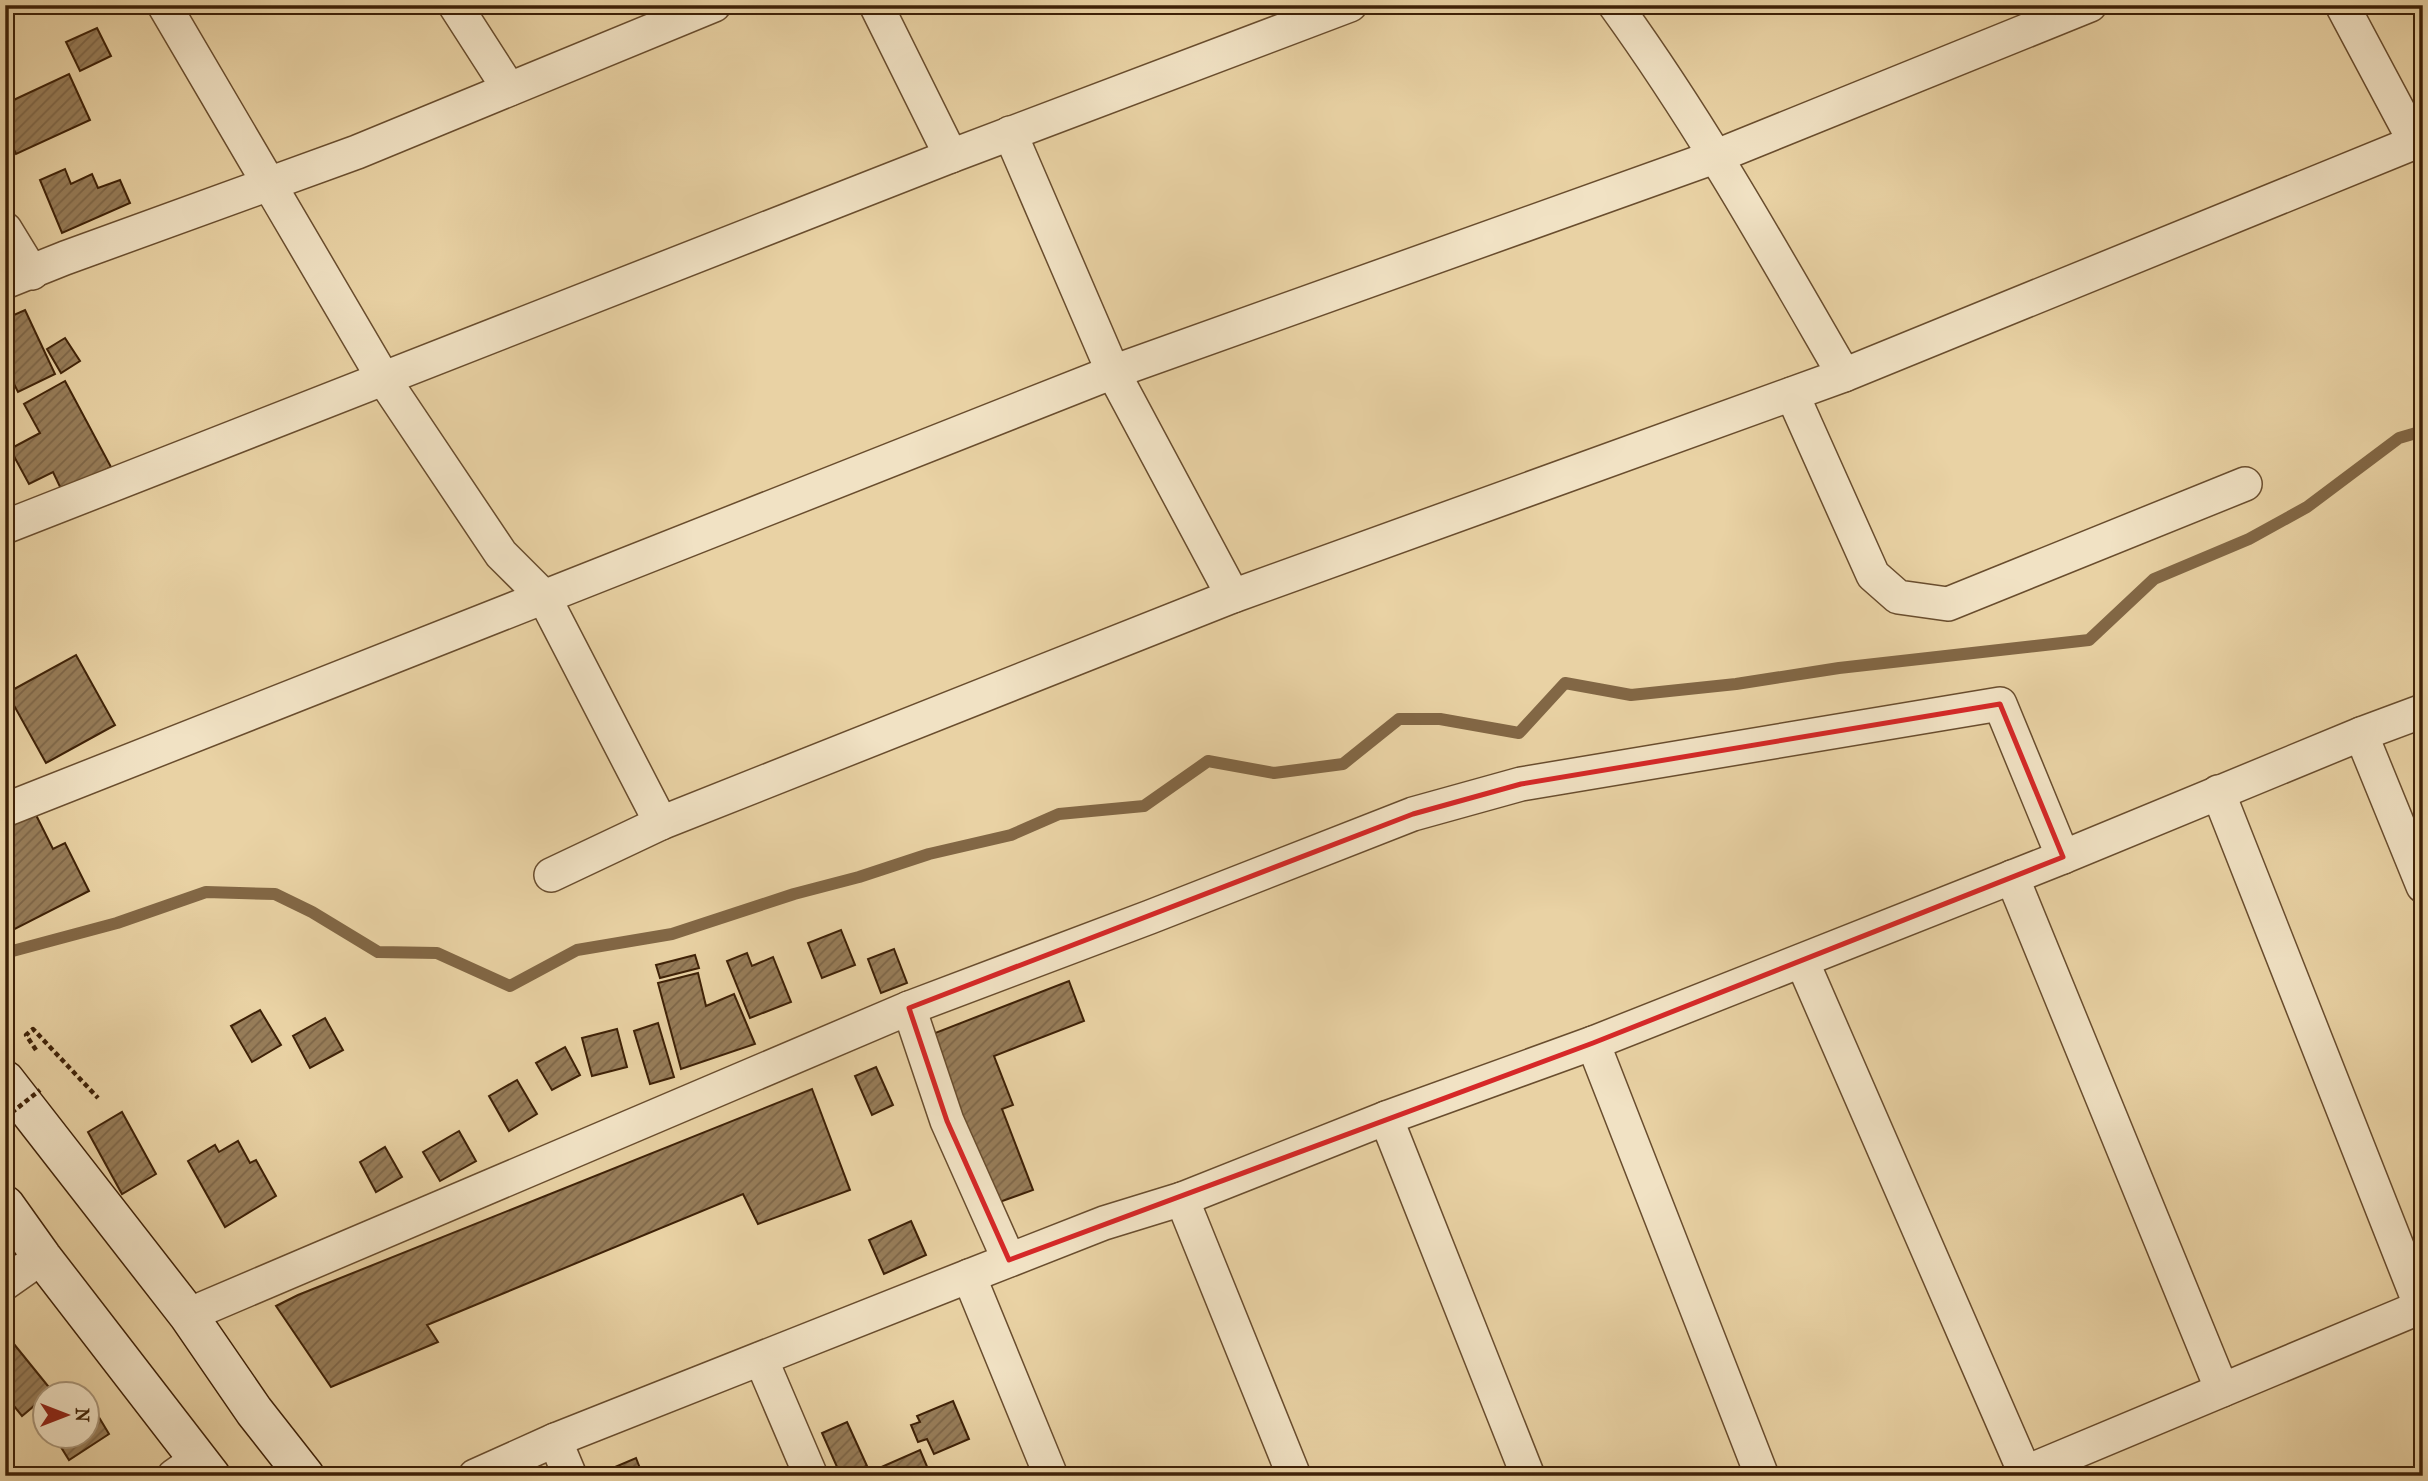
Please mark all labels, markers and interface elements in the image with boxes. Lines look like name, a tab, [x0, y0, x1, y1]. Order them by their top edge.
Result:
north arrow	[32, 1380, 102, 1450]
text: N	[71, 1408, 93, 1423]

